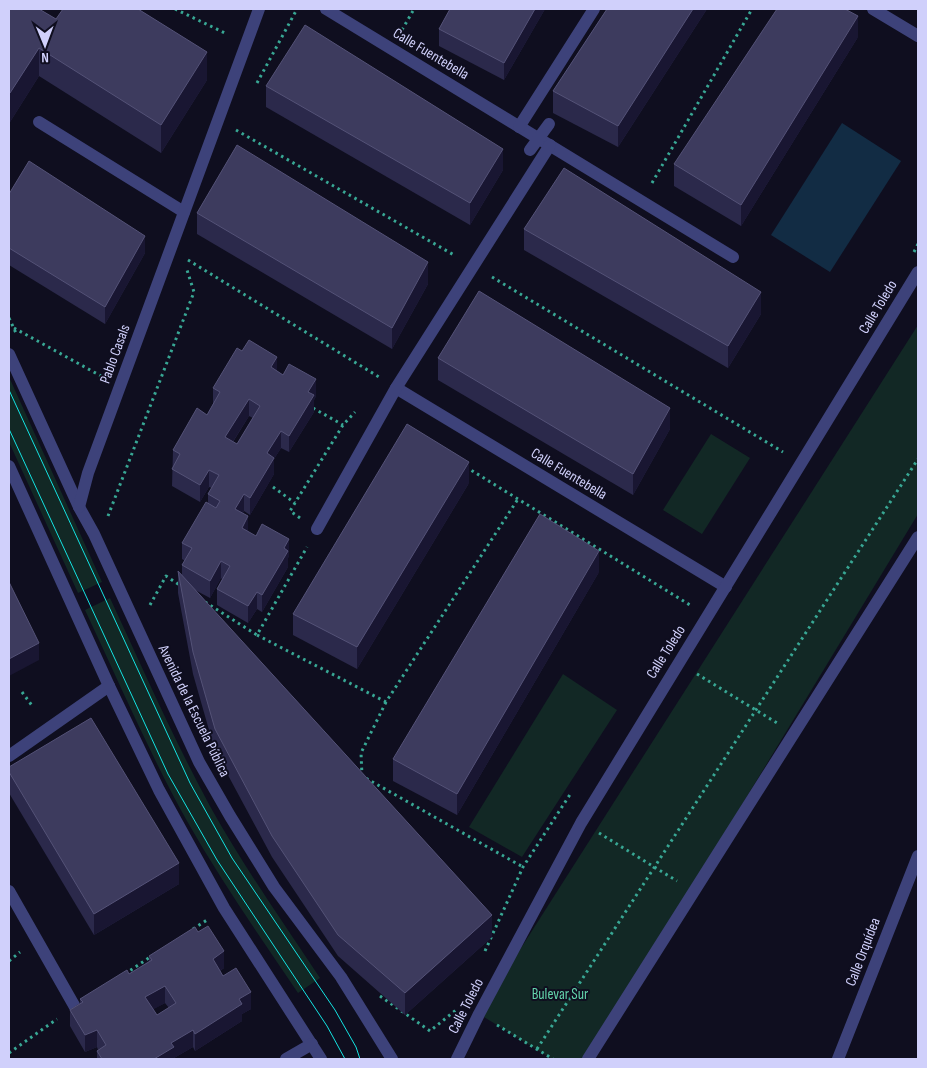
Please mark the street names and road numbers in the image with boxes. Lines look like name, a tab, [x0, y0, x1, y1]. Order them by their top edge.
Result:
street label: Calle Fuentebella	[390, 24, 473, 84]
street label: Calle Toledo	[855, 277, 901, 337]
street label: Pablo Casals	[96, 322, 134, 386]
street label: Calle Fuentebella	[528, 444, 611, 504]
street label: Calle Toledo	[642, 622, 690, 682]
street label: Avenida de la Escuela Pública	[153, 641, 234, 780]
street label: Calle Orquídea	[841, 915, 885, 989]
street label: Calle Toledo	[444, 975, 488, 1037]

